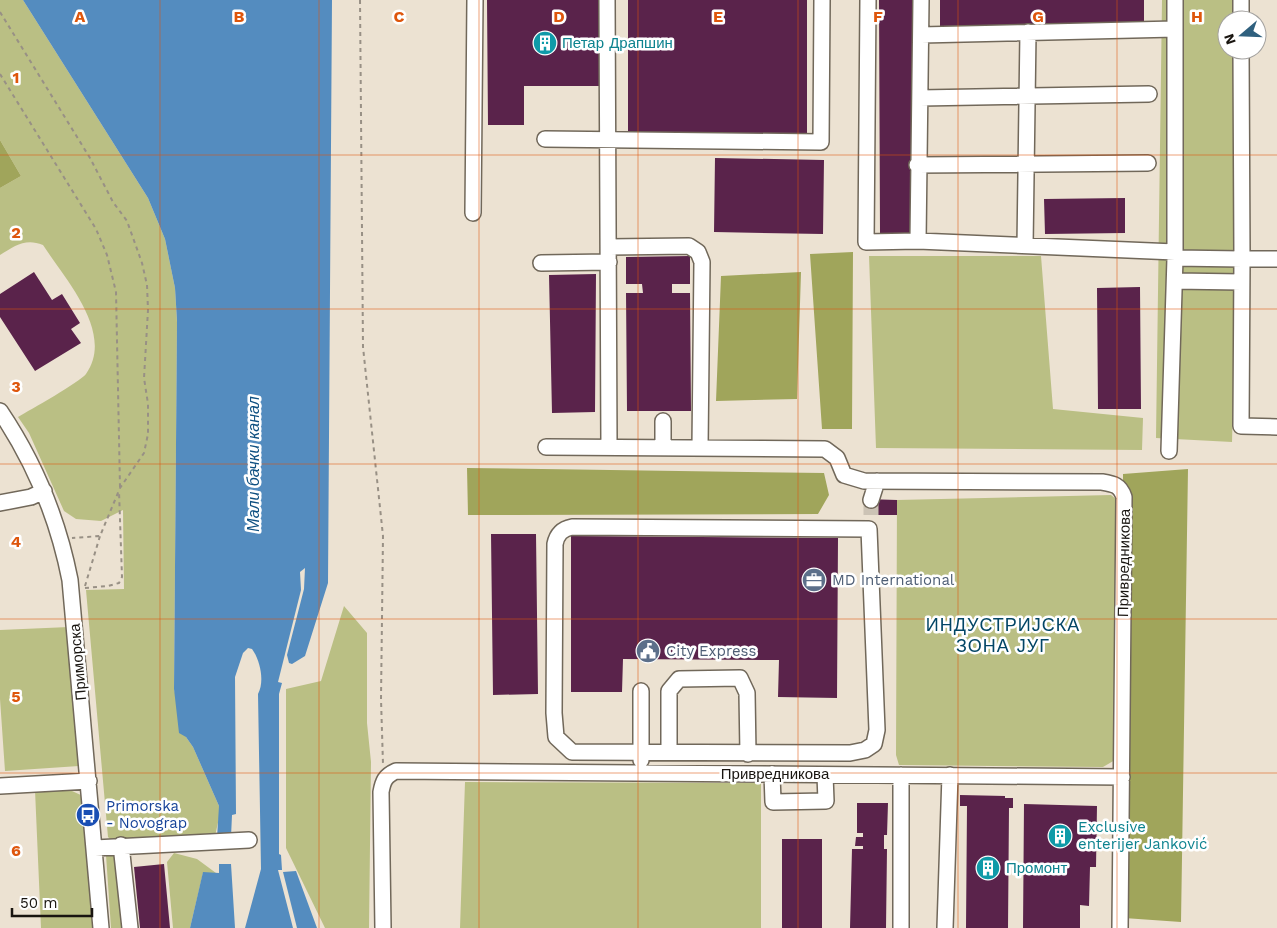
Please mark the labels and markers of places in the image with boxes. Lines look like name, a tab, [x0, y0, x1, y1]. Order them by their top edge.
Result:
building icon: Петар Драпшин	[532, 30, 558, 56]
place label: Петар Драпшин	[562, 34, 673, 52]
office icon: MD International	[801, 567, 827, 593]
place label: MD International	[832, 571, 955, 589]
public building icon: City Express	[635, 638, 661, 664]
place label: City Express	[666, 642, 756, 660]
place label: Primorska - Novograp	[106, 797, 187, 832]
bus stop icon: Primorska - Novograp	[75, 802, 101, 828]
place label: Exclusive enterijer Janković	[1078, 818, 1207, 853]
building icon: Exclusive enterijer Janković	[1047, 823, 1073, 849]
building icon: Промонт	[975, 855, 1001, 881]
place label: Промонт	[1006, 859, 1067, 877]

